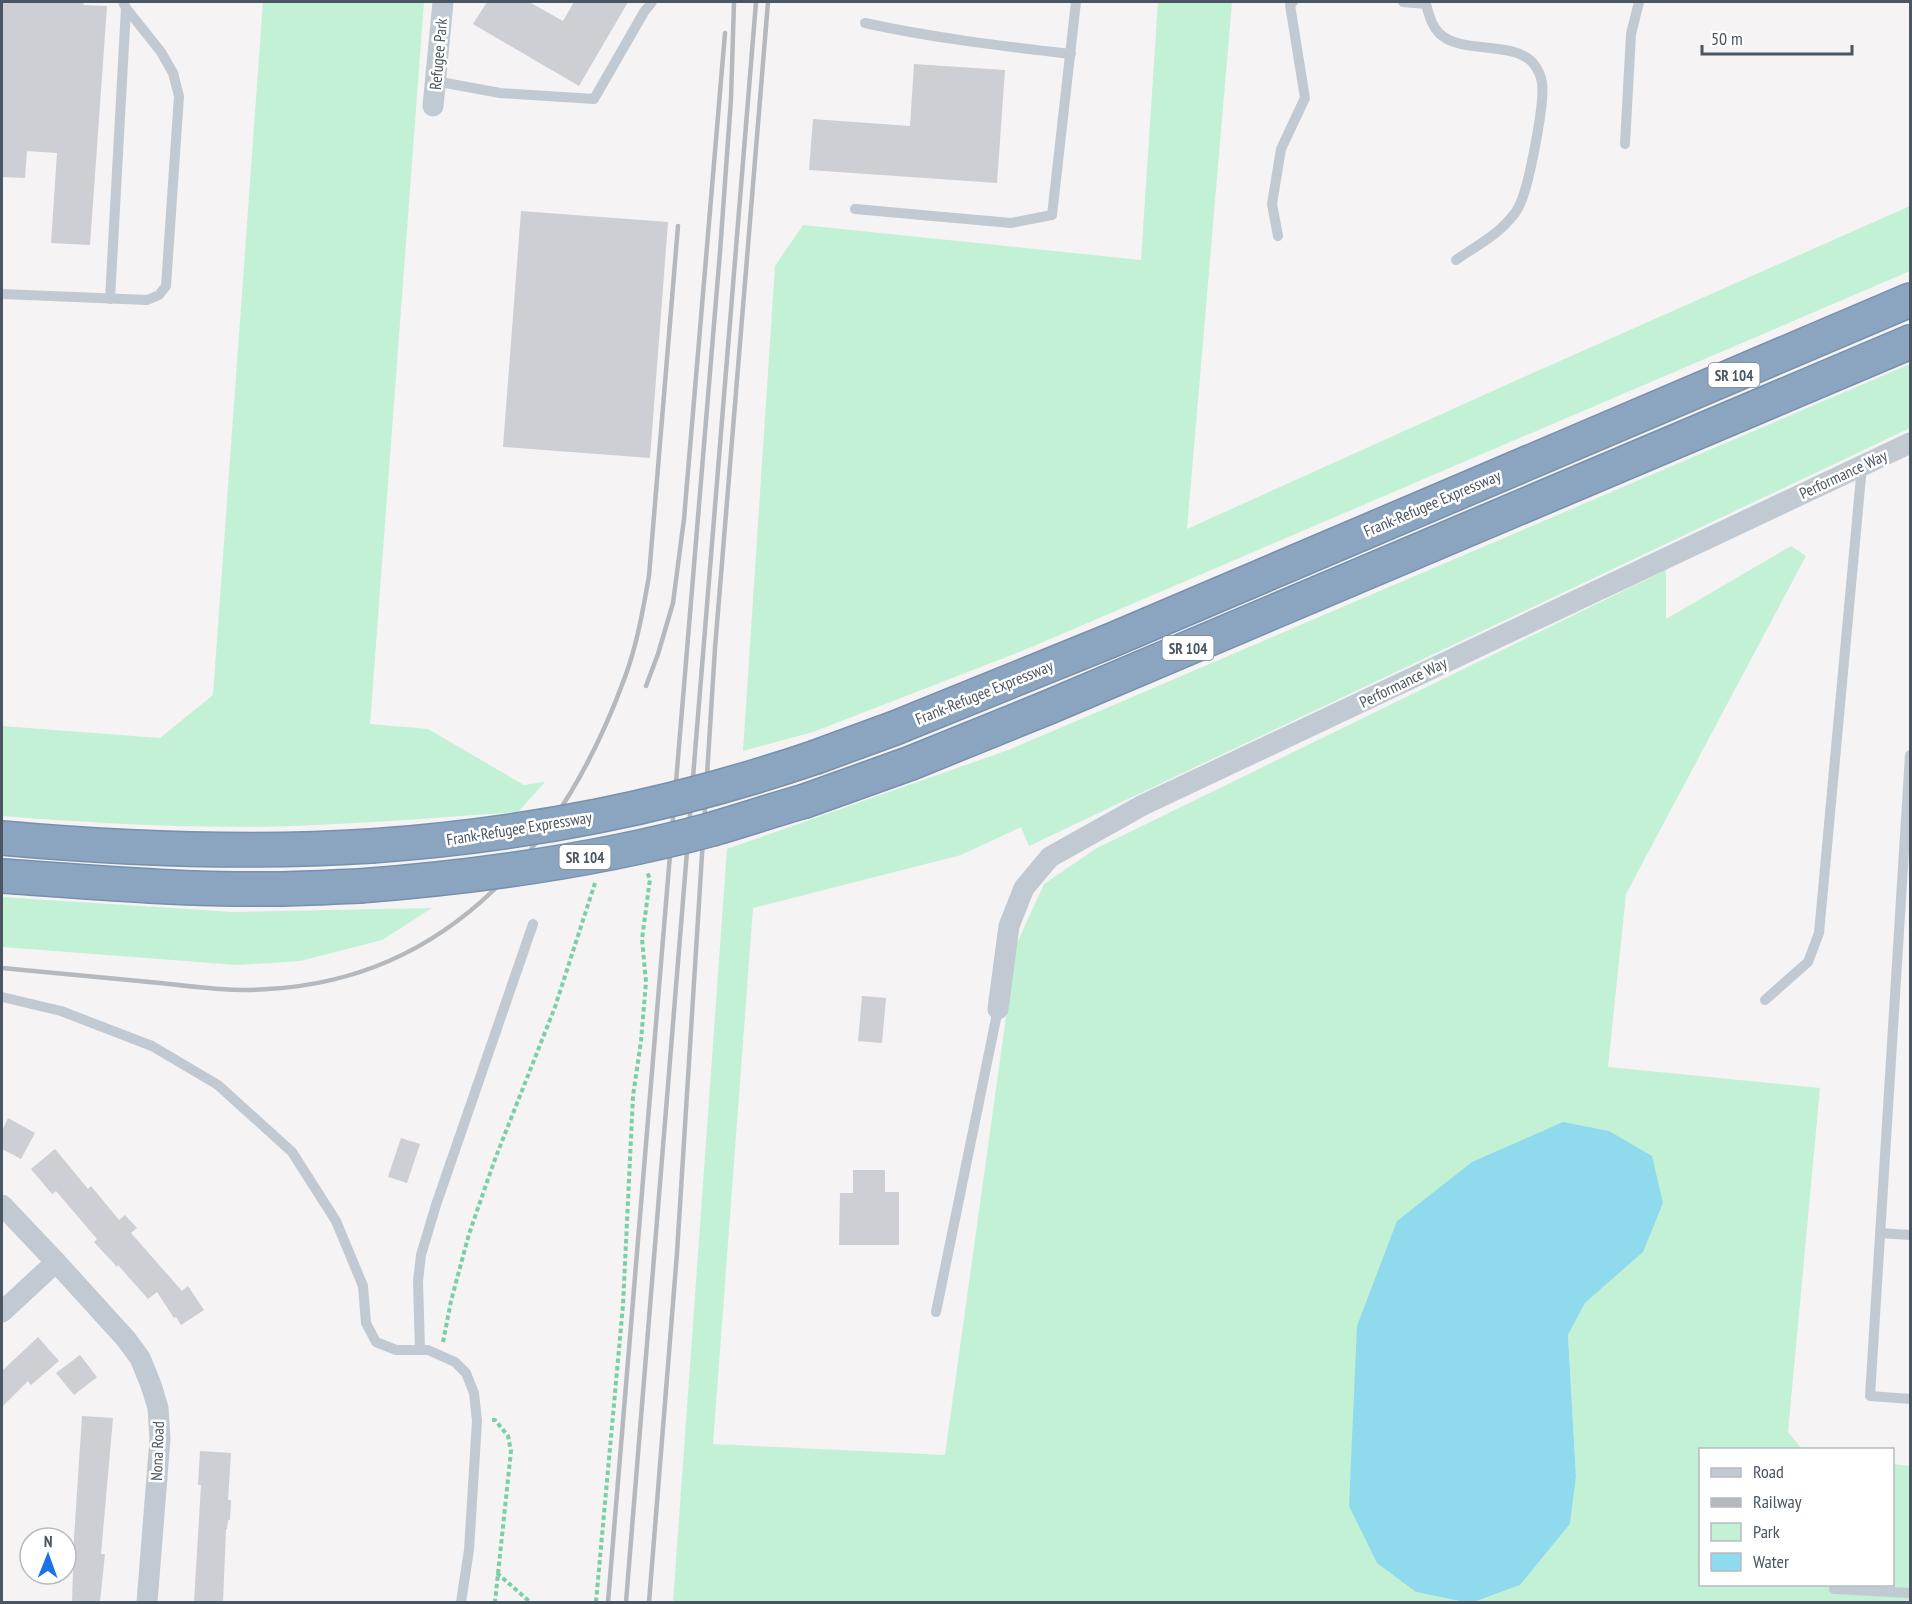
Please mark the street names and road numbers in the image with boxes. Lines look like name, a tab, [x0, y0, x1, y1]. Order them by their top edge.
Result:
street label: Refugee Park	[425, 17, 451, 91]
road number: SR 104	[1708, 363, 1760, 387]
street label: Performance Way	[1796, 445, 1890, 503]
street label: Frank-Refugee Expressway	[1360, 465, 1504, 541]
road number: SR 104	[1162, 636, 1214, 660]
street label: Performance Way	[1356, 652, 1450, 712]
street label: Frank-Refugee Expressway	[912, 655, 1056, 729]
street label: Frank-Refugee Expressway	[445, 807, 593, 849]
road number: SR 104	[560, 845, 610, 869]
street label: Nona Road	[146, 1421, 168, 1481]

